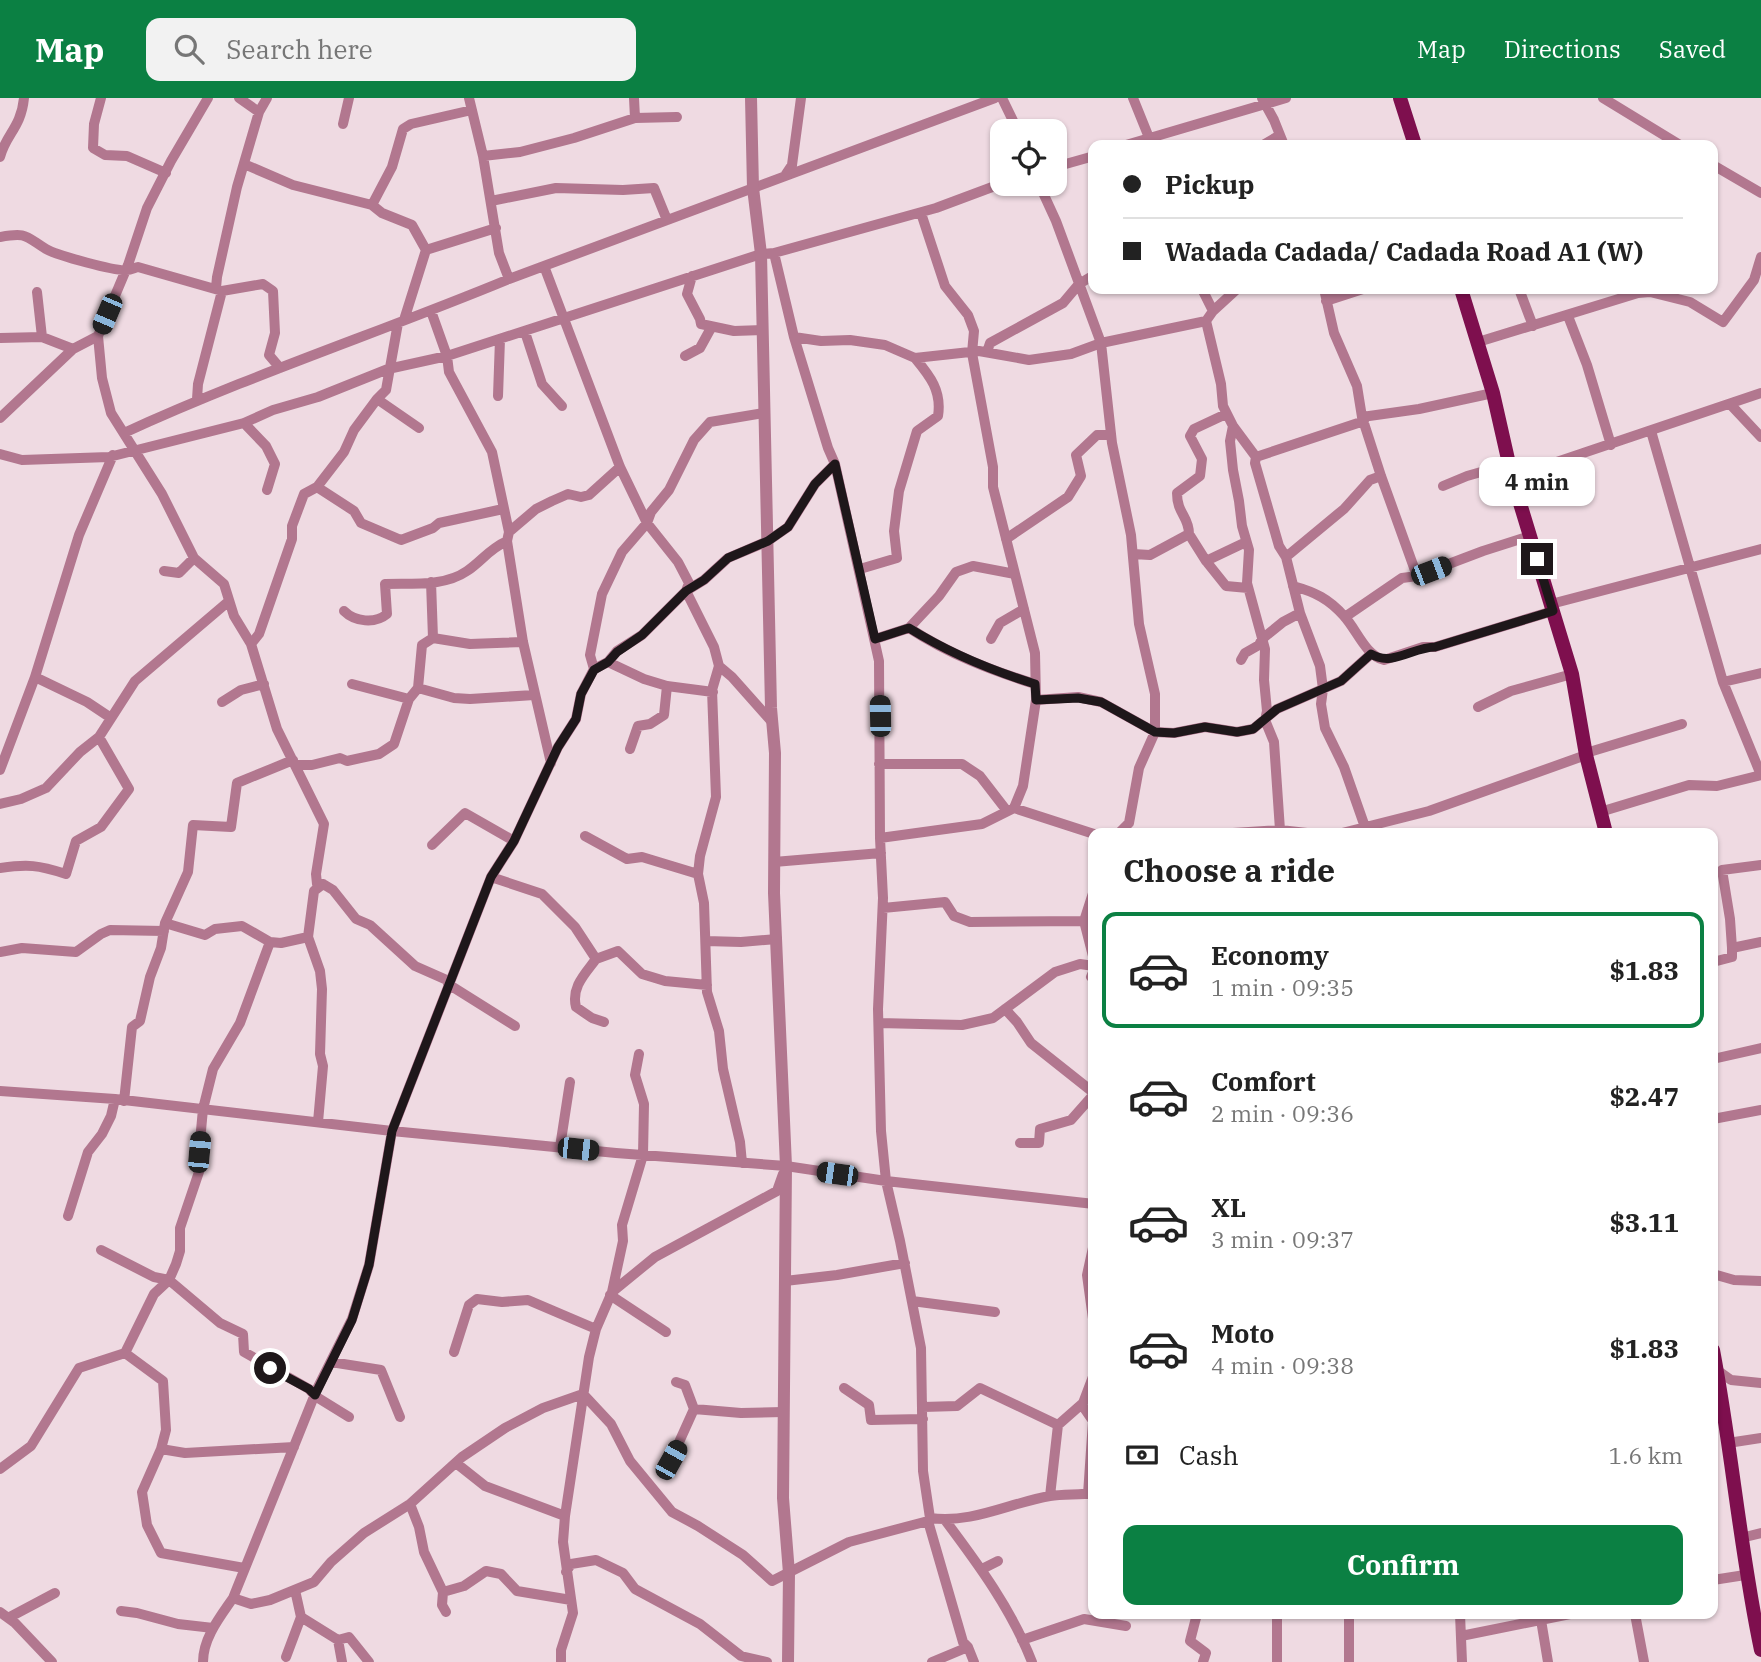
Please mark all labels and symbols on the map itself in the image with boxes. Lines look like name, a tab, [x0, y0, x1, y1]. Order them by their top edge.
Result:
car	[90, 291, 125, 337]
callout: 4 min	[1479, 458, 1595, 506]
route end	[1521, 543, 1553, 575]
car	[1408, 554, 1455, 588]
car	[870, 695, 891, 737]
car	[187, 1130, 212, 1174]
car	[557, 1136, 600, 1162]
car	[815, 1161, 860, 1187]
route start	[254, 1352, 286, 1384]
car	[652, 1437, 691, 1483]

